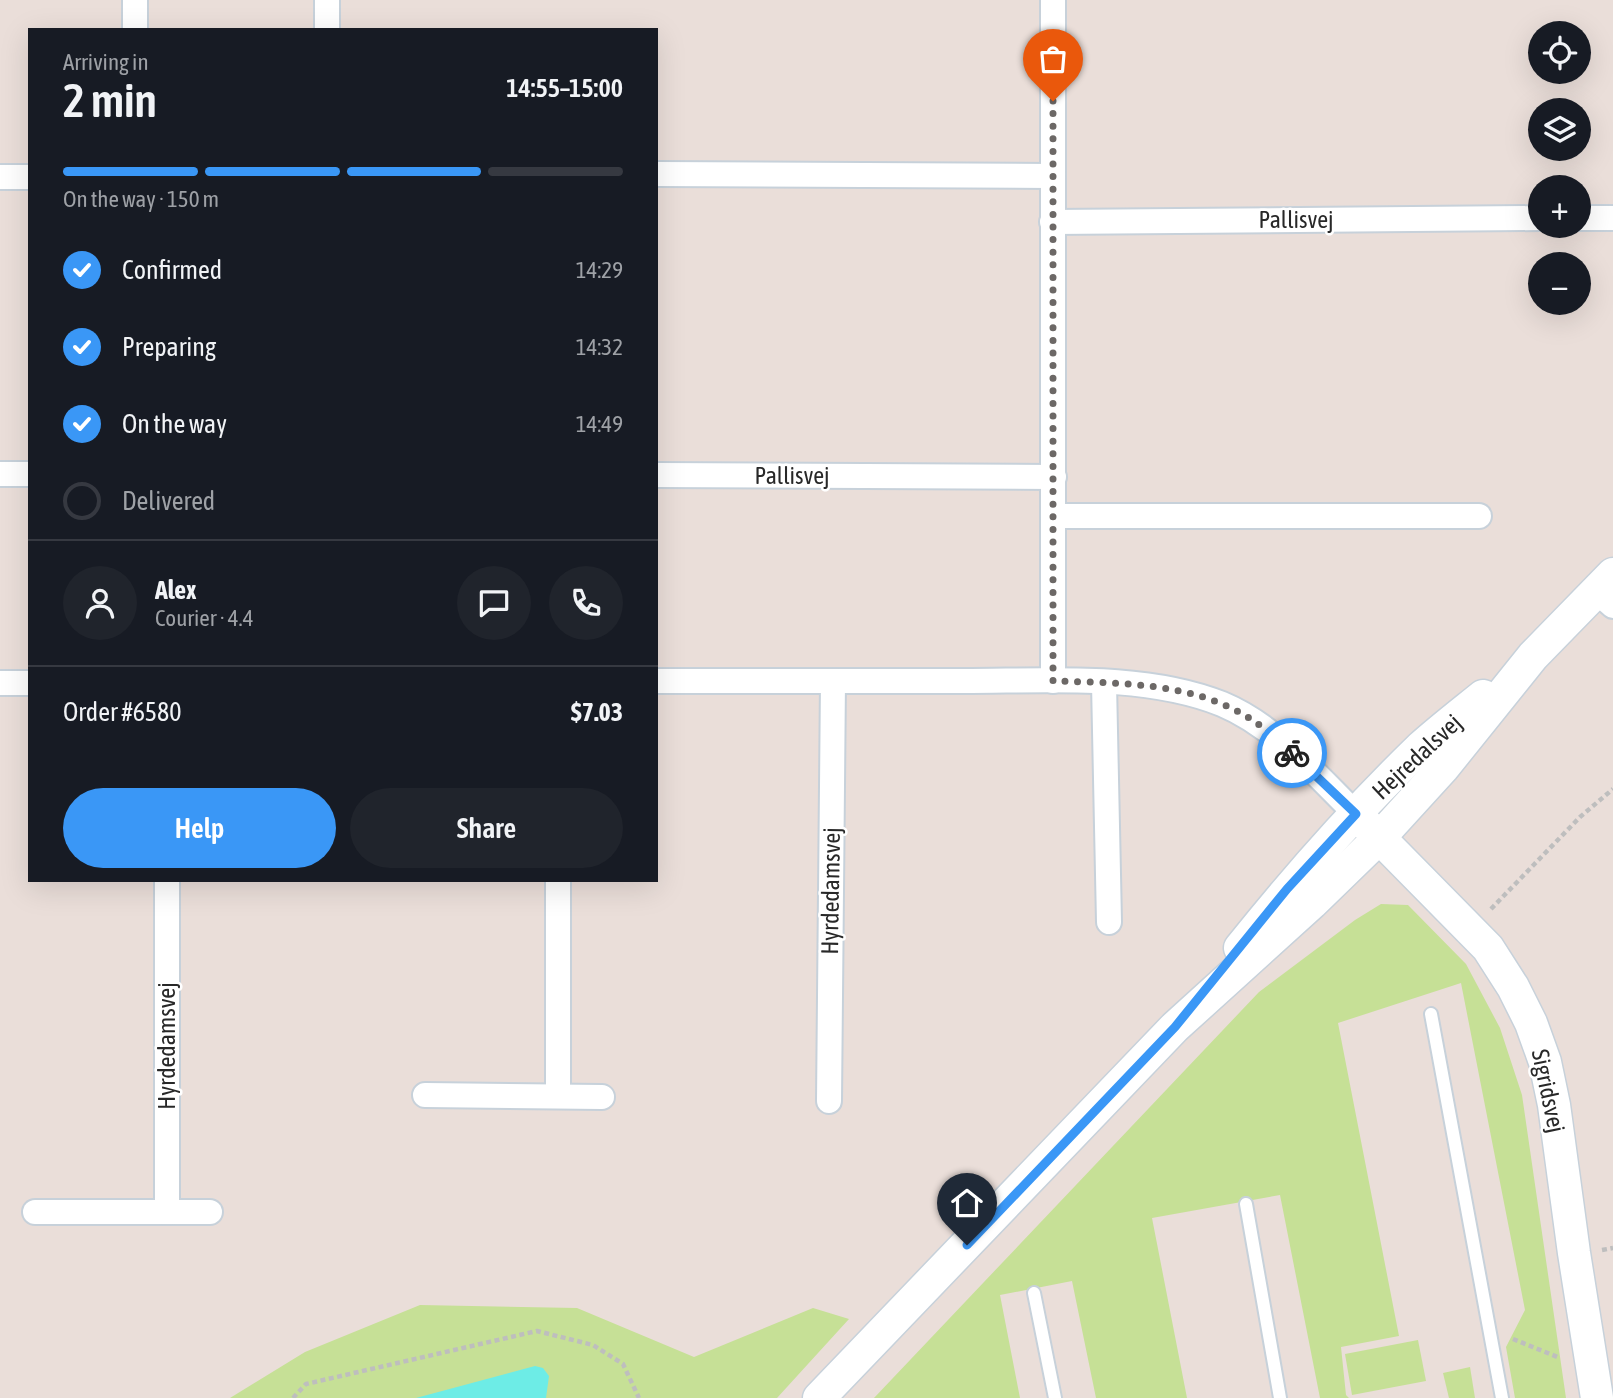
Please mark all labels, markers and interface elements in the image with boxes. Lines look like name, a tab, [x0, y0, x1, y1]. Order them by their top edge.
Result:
map controls	[1528, 21, 1591, 315]
button: locate	[1528, 21, 1591, 84]
pin	[1023, 29, 1083, 101]
icon: bag	[1034, 40, 1072, 78]
text: Arriving in	[63, 49, 149, 75]
text: 14:55–15:00	[506, 73, 623, 103]
text: 2 min	[63, 74, 157, 127]
button: layers	[1528, 98, 1591, 161]
button: +	[1528, 175, 1591, 238]
text: On the way · 150 m	[63, 186, 219, 212]
street label: Pallisvej	[1258, 206, 1334, 233]
icon: check	[63, 251, 101, 289]
button: −	[1528, 252, 1591, 315]
text: Confirmed	[122, 255, 222, 285]
text: 14:29	[576, 257, 623, 283]
icon: check	[63, 328, 101, 366]
text: Preparing	[122, 332, 216, 362]
text: 14:32	[576, 334, 623, 360]
icon: check	[63, 405, 101, 443]
text: On the way	[122, 409, 227, 439]
text: 14:49	[576, 411, 623, 437]
street label: Pallisvej	[754, 462, 830, 489]
text: Delivered	[122, 486, 215, 516]
button: person	[63, 566, 137, 640]
button: chat	[457, 566, 531, 640]
button: phone	[549, 566, 623, 640]
text: Alex	[155, 575, 196, 605]
text: Courier · 4.4	[155, 605, 254, 631]
text: Order #6580	[63, 697, 182, 727]
text: $7.03	[571, 697, 623, 727]
street label: Hejredalsvej	[1367, 709, 1467, 805]
courier	[1257, 718, 1327, 788]
icon: bike	[1273, 734, 1311, 772]
button: Help	[63, 788, 336, 868]
button: Share	[350, 788, 623, 868]
street label: Hyrdedamsvej	[816, 827, 845, 955]
street label: Hyrdedamsvej	[153, 982, 180, 1110]
street label: Sigridsvej	[1527, 1047, 1570, 1135]
pin	[937, 1173, 997, 1245]
icon: home	[948, 1184, 986, 1222]

